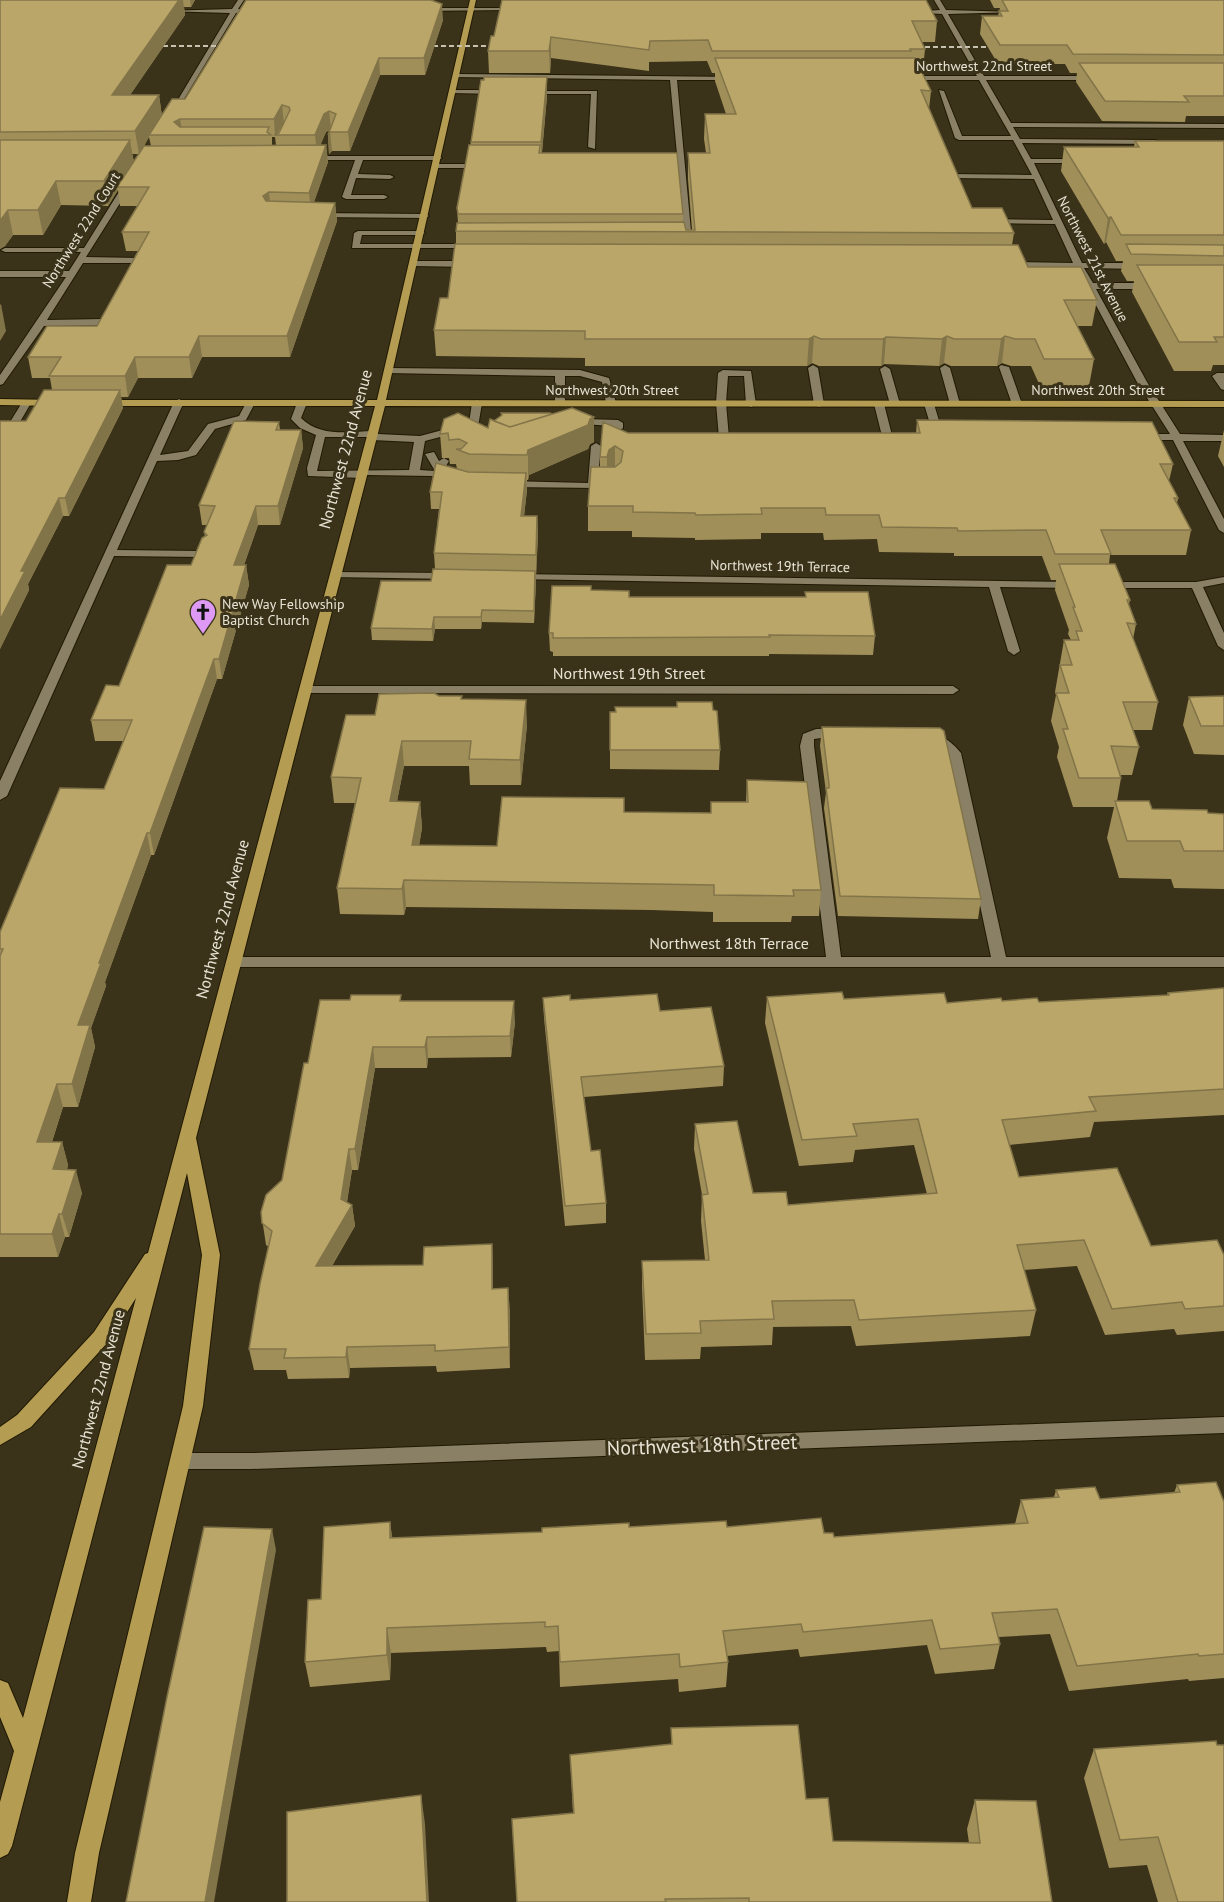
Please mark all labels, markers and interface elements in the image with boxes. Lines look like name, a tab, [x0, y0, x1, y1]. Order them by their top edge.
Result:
street label: Northwest 22nd Street	[916, 57, 1052, 75]
street label: Northwest 22nd Court	[38, 169, 124, 291]
street label: Northwest 21st Avenue	[1053, 193, 1133, 325]
street label: Northwest 22nd Avenue	[314, 367, 376, 531]
street label: Northwest 20th Street	[545, 381, 679, 399]
street label: Northwest 20th Street	[1031, 381, 1165, 399]
street label: Northwest 19th Terrace	[710, 556, 850, 576]
place label: New Way Fellowship Baptist Church	[222, 595, 345, 629]
church icon: New Way Fellowship Baptist Church	[188, 597, 218, 635]
street label: Northwest 19th Street	[553, 663, 706, 683]
street label: Northwest 22nd Avenue	[191, 837, 253, 1001]
street label: Northwest 18th Terrace	[649, 933, 809, 953]
street label: Northwest 22nd Avenue	[67, 1307, 129, 1471]
street label: Northwest 18th Street	[606, 1429, 798, 1461]

